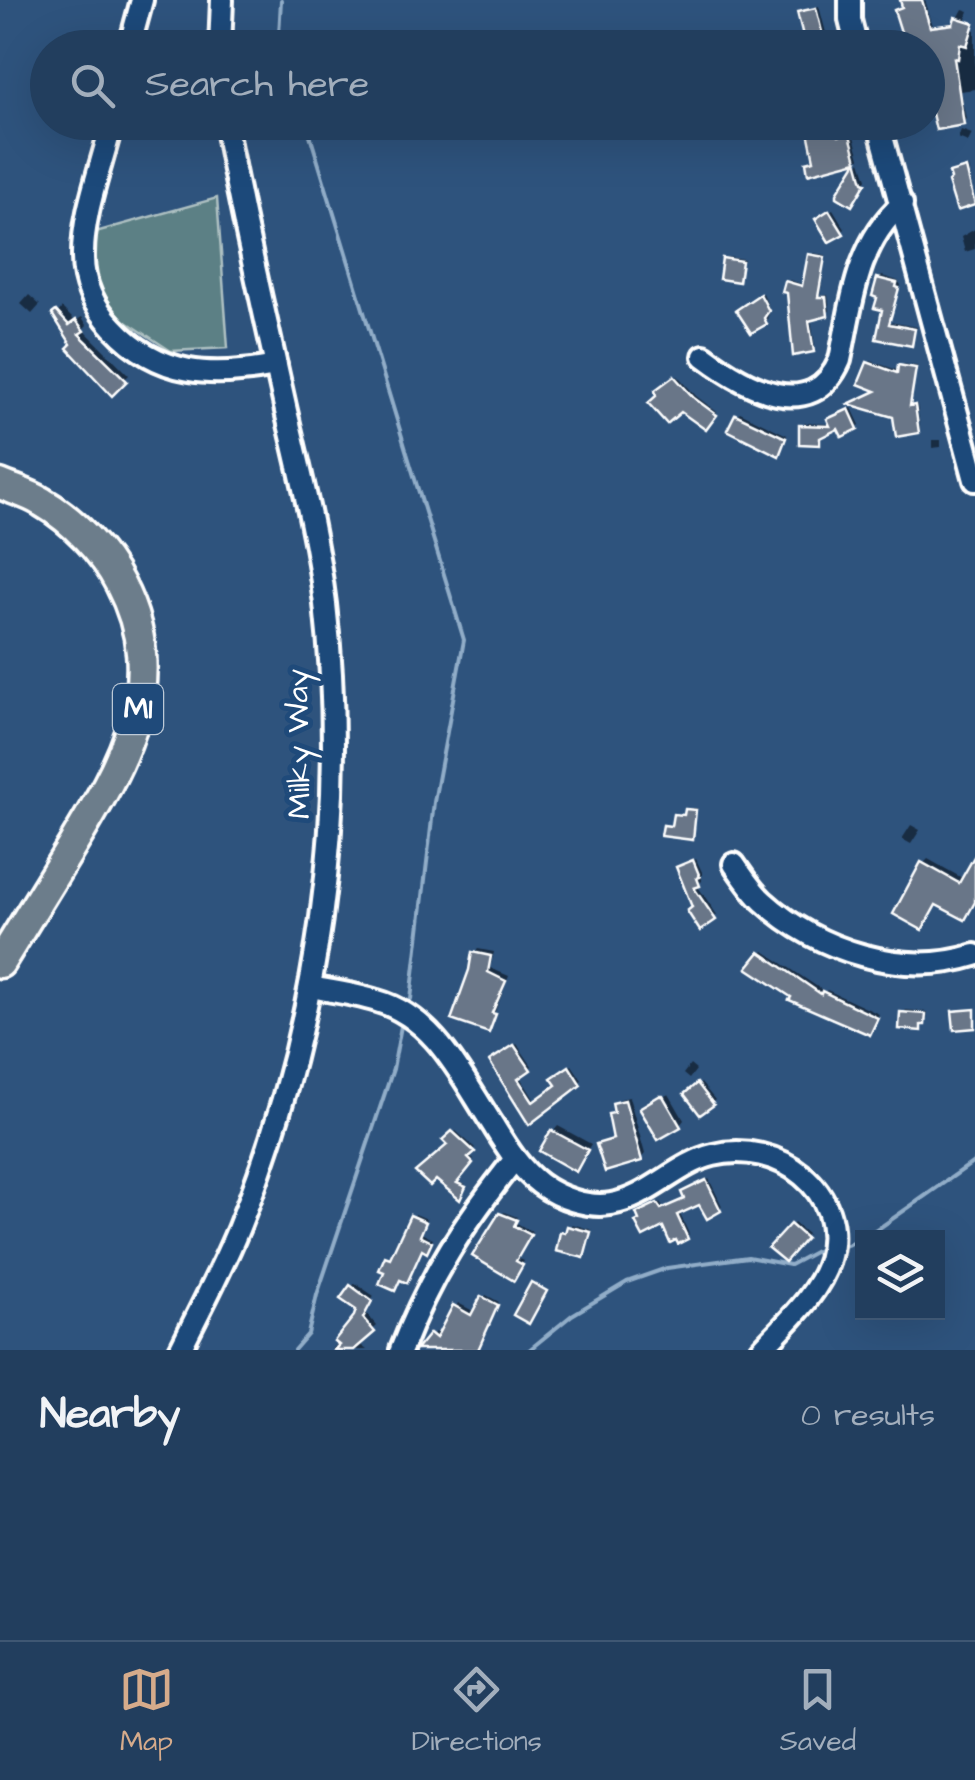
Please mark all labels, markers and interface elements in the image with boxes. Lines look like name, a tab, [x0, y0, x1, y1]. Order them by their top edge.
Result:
search box	[30, 30, 945, 140]
icon: search	[65, 58, 120, 113]
text: Search here	[145, 59, 369, 111]
street label: Milky Way	[275, 668, 323, 820]
road number: M1	[113, 684, 163, 734]
map controls	[855, 1230, 945, 1320]
button: layers	[855, 1230, 945, 1320]
text: Nearby	[40, 1386, 180, 1444]
text: 0 results	[801, 1393, 935, 1438]
tab: Map	[119, 1662, 174, 1761]
tab: Directions	[412, 1662, 542, 1761]
tab: Saved	[780, 1662, 856, 1761]

